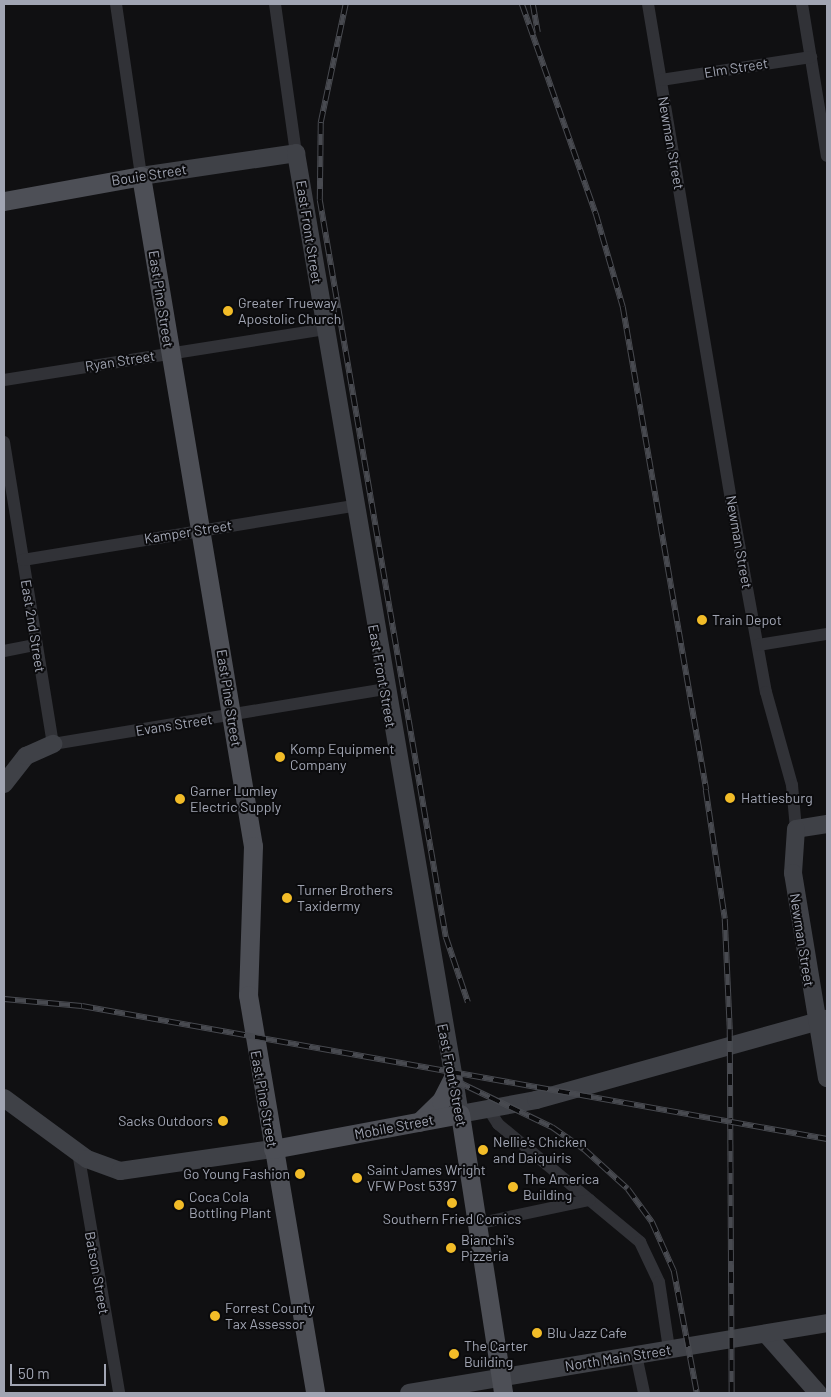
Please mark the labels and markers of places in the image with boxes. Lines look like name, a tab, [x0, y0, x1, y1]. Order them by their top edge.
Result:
place label: Greater Trueway Apostolic Church	[238, 295, 341, 328]
marker: Greater Trueway Apostolic Church	[222, 305, 234, 317]
place label: Train Depot	[712, 612, 782, 628]
marker: Train Depot	[696, 614, 708, 626]
place label: Komp Equipment Company	[290, 741, 395, 774]
marker: Komp Equipment Company	[274, 751, 286, 763]
place label: Garner Lumley Electric Supply	[190, 783, 281, 816]
place label: Hattiesburg	[741, 790, 813, 806]
marker: Hattiesburg	[723, 791, 737, 805]
marker: Garner Lumley Electric Supply	[174, 793, 186, 805]
place label: Turner Brothers Taxidermy	[297, 882, 393, 914]
marker: Turner Brothers Taxidermy	[281, 892, 293, 904]
place label: Sacks Outdoors	[118, 1113, 213, 1129]
marker: Sacks Outdoors	[217, 1115, 229, 1127]
place label: Nellie's Chicken and Daiquiris	[493, 1134, 587, 1166]
marker: Nellie's Chicken and Daiquiris	[477, 1144, 489, 1156]
place label: Saint James Wright VFW Post 5397	[367, 1162, 486, 1194]
place label: Go Young Fashion	[183, 1166, 290, 1182]
marker: Go Young Fashion	[294, 1168, 306, 1180]
place label: The America Building	[523, 1171, 599, 1204]
marker: Saint James Wright VFW Post 5397	[351, 1172, 363, 1184]
marker: The America Building	[507, 1181, 519, 1193]
place label: Coca Cola Bottling Plant	[189, 1189, 271, 1222]
marker: Southern Fried Comics	[446, 1197, 458, 1209]
marker: Coca Cola Bottling Plant	[173, 1199, 185, 1211]
place label: Southern Fried Comics	[383, 1211, 521, 1227]
place label: Bianchi's Pizzeria	[461, 1232, 515, 1264]
marker: Bianchi's Pizzeria	[445, 1242, 457, 1254]
place label: Forrest County Tax Assessor	[225, 1300, 315, 1332]
marker: Forrest County Tax Assessor	[209, 1310, 221, 1322]
place label: Blu Jazz Cafe	[547, 1325, 627, 1341]
marker: Blu Jazz Cafe	[531, 1327, 543, 1339]
place label: The Carter Building	[464, 1338, 528, 1370]
marker: The Carter Building	[448, 1348, 460, 1360]

